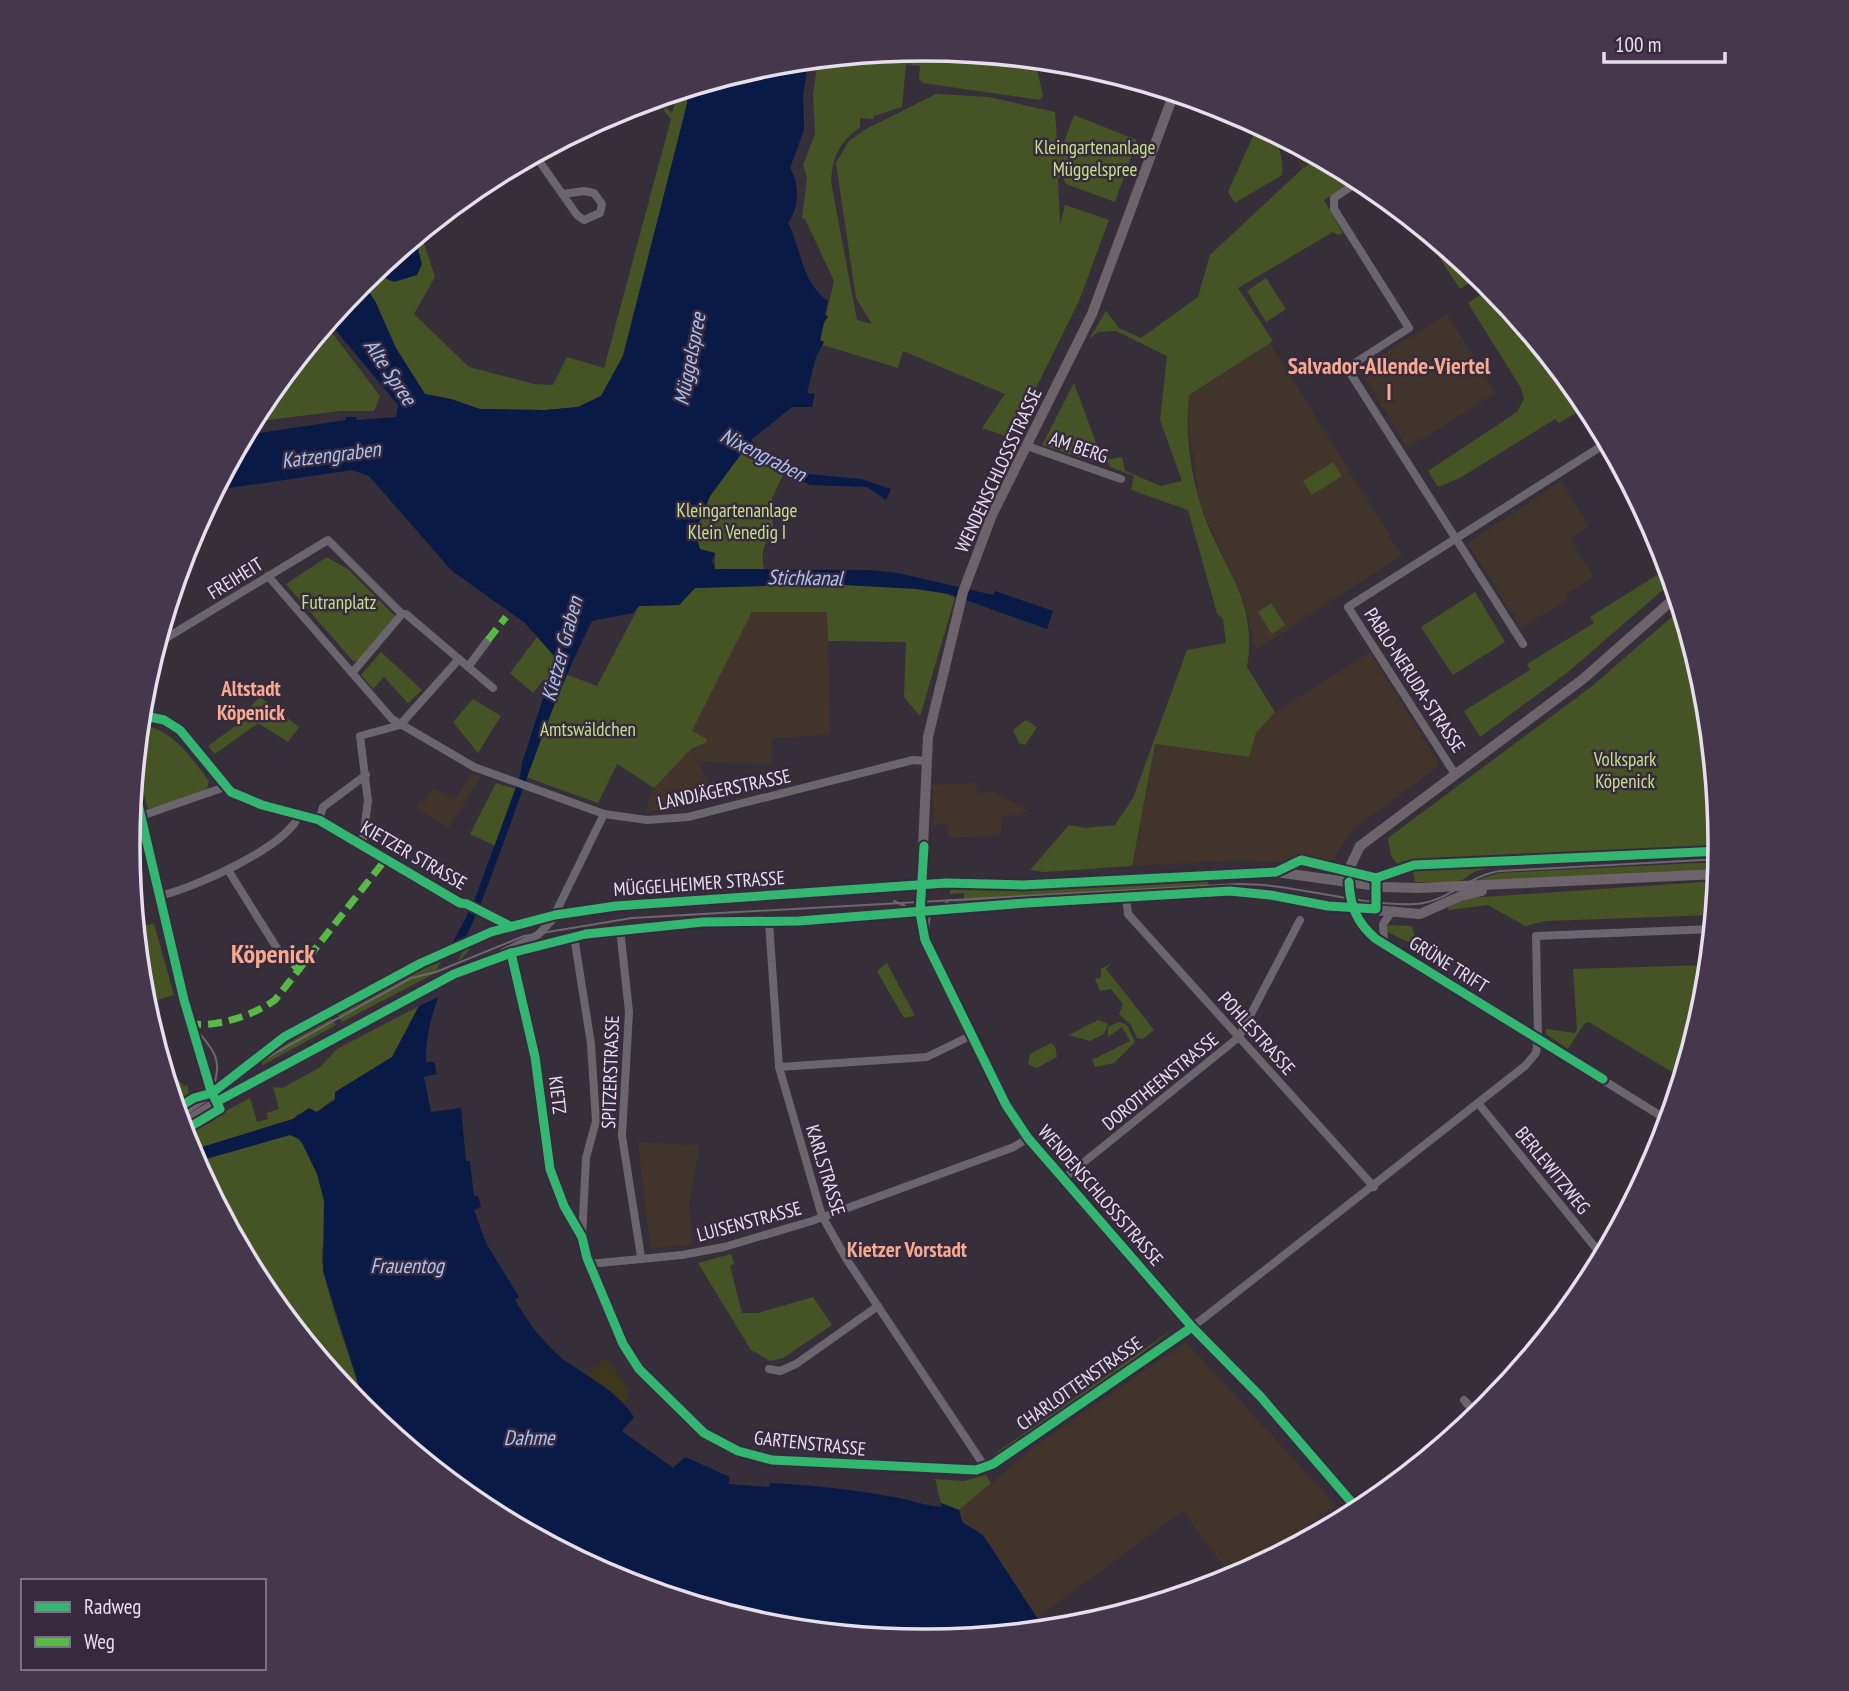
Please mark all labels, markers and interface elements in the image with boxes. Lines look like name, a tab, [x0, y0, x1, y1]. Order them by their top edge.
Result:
scale bar	[1604, 21, 1725, 65]
text: 100 m	[1615, 31, 1661, 58]
park label: Kleingartenanlage Müggelspree	[1035, 135, 1156, 181]
water label: Müggelspree	[667, 309, 712, 407]
water label: Alte Spree	[358, 333, 423, 411]
district label: Salvador-Allende-Viertel I	[1288, 351, 1491, 406]
street label: WENDENSCHLOSSSTRASSE	[949, 384, 1047, 556]
water label: Nixengraben	[716, 422, 812, 488]
street label: AM BERG	[1047, 426, 1111, 468]
water label: Katzengraben	[280, 435, 384, 474]
park label: Kleingartenanlage Klein Venedig I	[677, 498, 798, 544]
street label: FREIHEIT	[203, 551, 268, 604]
water label: Stichkanal	[767, 563, 845, 592]
park label: Futranplatz	[302, 590, 377, 614]
water label: Kietzer Graben	[535, 592, 589, 704]
street label: PABLO-NERUDA-STRASSE	[1359, 603, 1471, 757]
district label: Altstadt Köpenick	[217, 675, 285, 726]
park label: Amtswäldchen	[540, 717, 636, 741]
park label: Volkspark Köpenick	[1593, 747, 1657, 793]
street label: LANDJÄGERSTRASSE	[655, 763, 793, 815]
street label: KIETZER STRASSE	[357, 815, 471, 895]
street label: MÜGGELHEIMER STRASSE	[613, 865, 785, 901]
street label: GRÜNE TRIFT	[1405, 930, 1493, 998]
district label: Köpenick	[231, 937, 315, 970]
street label: POHLESTRASSE	[1213, 986, 1301, 1080]
street label: SPITZERSTRASSE	[596, 1015, 624, 1129]
street label: DOROTHEENSTRASSE	[1097, 1027, 1223, 1135]
street label: KIETZ	[544, 1075, 572, 1115]
street label: WENDENSCHLOSSSTRASSE	[1033, 1120, 1169, 1270]
street label: BERLEWITZWEG	[1510, 1121, 1596, 1219]
street label: KARLSTRASSE	[801, 1122, 851, 1218]
street label: LUISENSTRASSE	[694, 1196, 804, 1246]
district label: Kietzer Vorstadt	[847, 1236, 967, 1263]
water label: Frauentog	[370, 1252, 446, 1279]
street label: CHARLOTTENSTRASSE	[1012, 1331, 1146, 1435]
water label: Dahme	[503, 1424, 556, 1451]
street label: GARTENSTRASSE	[753, 1425, 867, 1461]
legend	[21, 1579, 266, 1670]
text: Radweg	[84, 1593, 141, 1620]
text: Weg	[84, 1628, 115, 1655]

